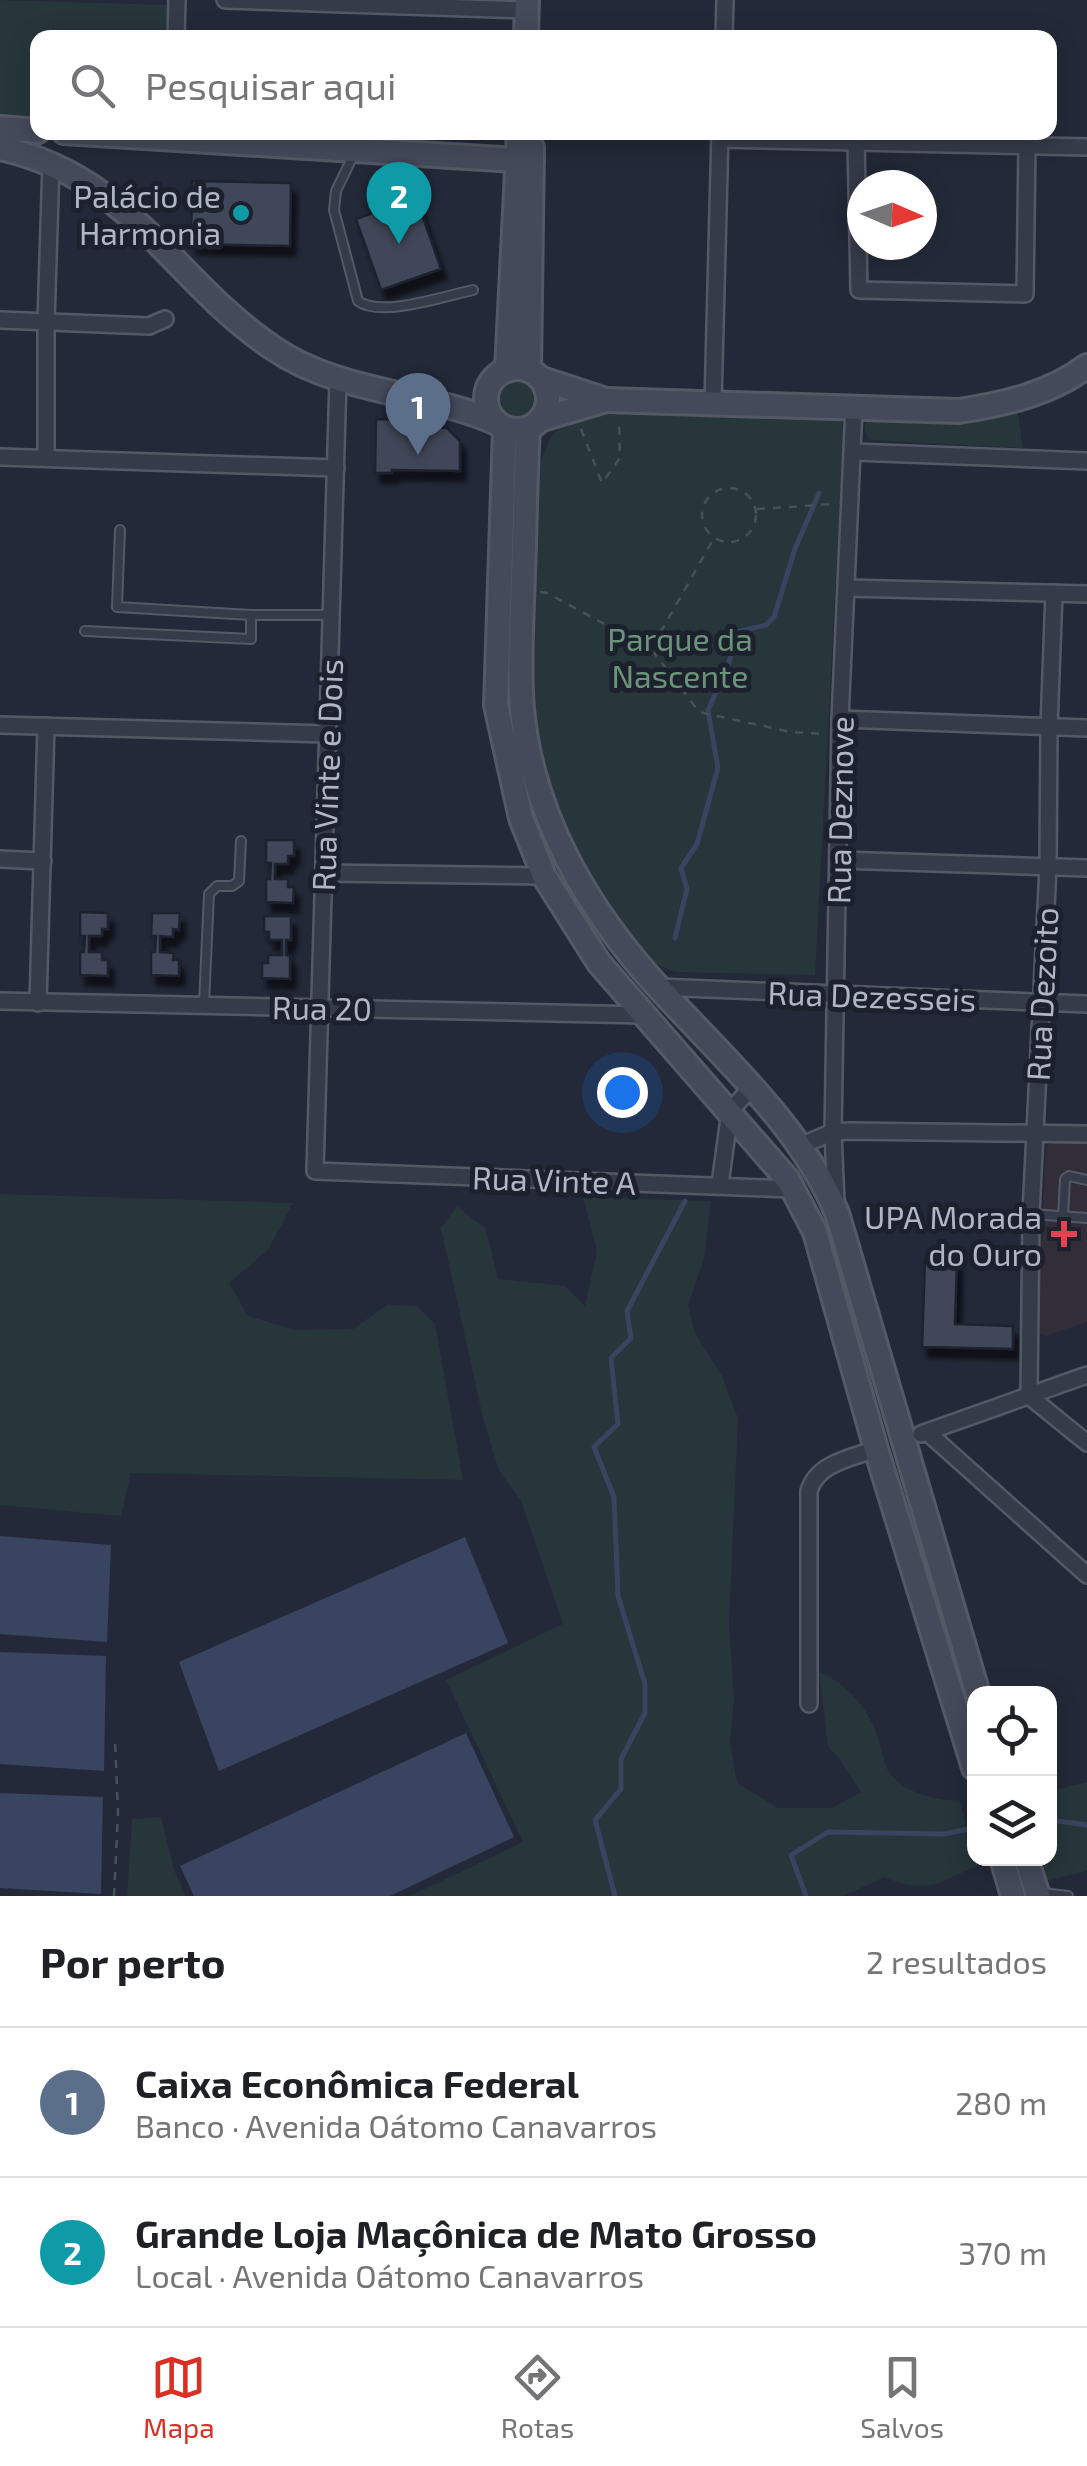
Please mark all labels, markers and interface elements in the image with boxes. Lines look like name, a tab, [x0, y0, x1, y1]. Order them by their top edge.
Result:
search box	[30, 30, 1057, 140]
icon: search	[65, 58, 120, 113]
text: Pesquisar aqui	[145, 62, 396, 108]
pin: 2	[366, 162, 432, 244]
north arrow	[847, 170, 937, 260]
place label: Palácio de Harmonia	[73, 176, 221, 251]
marker: Palácio de Harmonia	[230, 202, 252, 224]
pin: 1	[386, 372, 450, 455]
park label: Parque da Nascente	[607, 619, 753, 694]
street label: Rua Vinte e Dois	[303, 658, 349, 892]
street label: Rua Deznove	[818, 716, 860, 904]
street label: Rua Dezoito	[1017, 906, 1065, 1082]
street label: Rua Dezesseis	[767, 972, 977, 1018]
street label: Rua 20	[272, 987, 372, 1027]
your location	[597, 1067, 648, 1118]
street label: Rua Vinte A	[472, 1157, 637, 1201]
place label: UPA Morada do Ouro	[864, 1197, 1042, 1272]
marker: UPA Morada do Ouro	[1051, 1221, 1077, 1247]
map controls	[967, 1686, 1057, 1866]
button: locate	[967, 1686, 1057, 1776]
button: layers	[967, 1776, 1057, 1866]
text: Por perto	[40, 1936, 226, 1986]
text: 2 resultados	[866, 1942, 1047, 1980]
text: Caixa Econômica Federal	[135, 2060, 579, 2106]
text: 1	[66, 2083, 79, 2121]
text: 280 m	[955, 2083, 1047, 2121]
text: Banco · Avenida Oátomo Canavarros	[135, 2106, 657, 2144]
text: Grande Loja Maçônica de Mato Grosso	[135, 2210, 817, 2256]
text: 2	[63, 2233, 82, 2271]
text: 370 m	[958, 2233, 1047, 2271]
text: Local · Avenida Oátomo Canavarros	[135, 2256, 644, 2294]
tab: Mapa	[143, 2350, 215, 2444]
tab: Rotas	[501, 2350, 574, 2444]
tab: Salvos	[860, 2350, 944, 2444]

